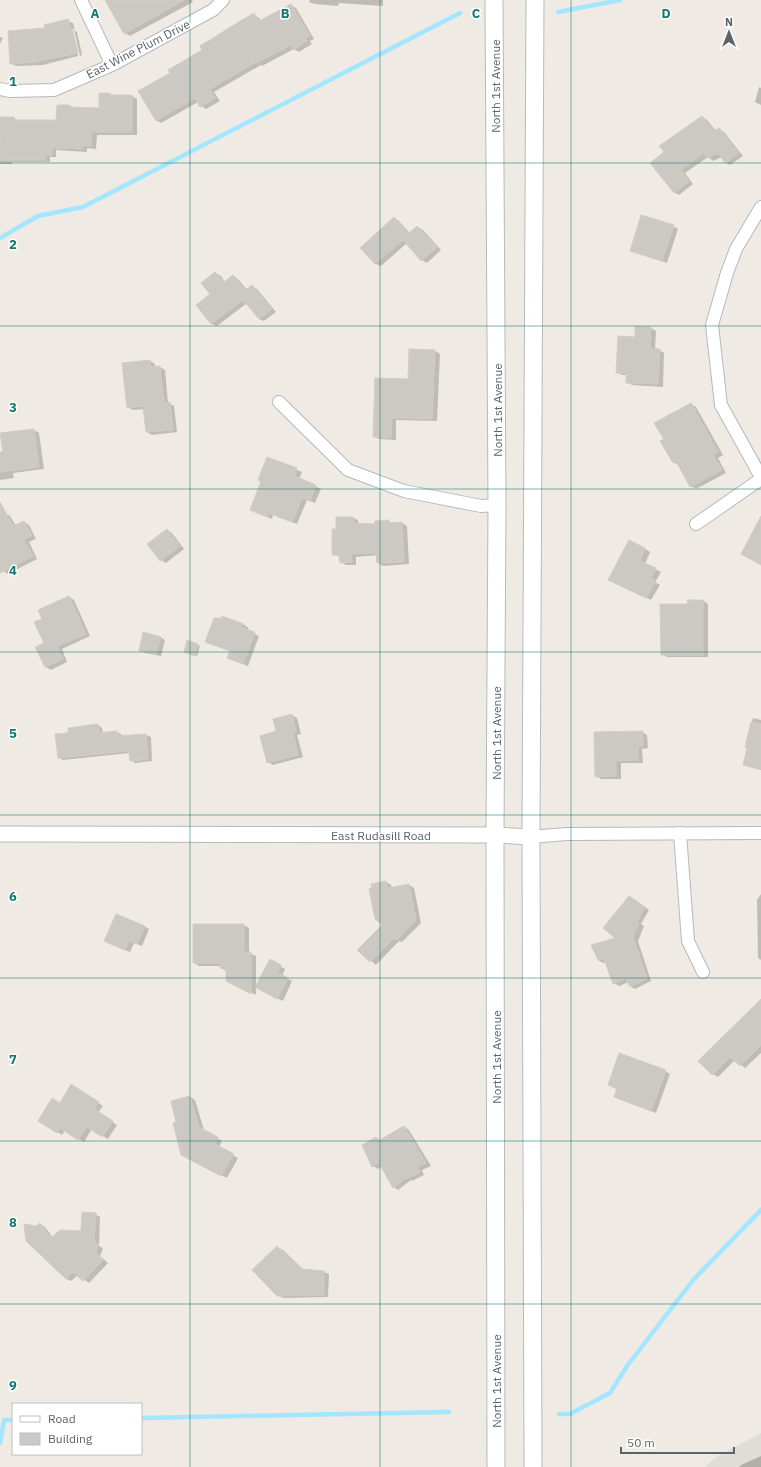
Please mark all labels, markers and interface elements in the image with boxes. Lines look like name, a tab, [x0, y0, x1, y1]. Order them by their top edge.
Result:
text: A	[91, 5, 100, 22]
text: B	[281, 5, 290, 22]
text: C	[472, 5, 481, 22]
text: D	[661, 5, 671, 22]
north arrow	[709, 12, 749, 52]
text: N	[725, 15, 733, 29]
street label: East Wine Plum Drive	[84, 16, 193, 82]
street label: North 1st Avenue	[488, 39, 503, 133]
text: 1	[9, 73, 17, 90]
text: 2	[9, 236, 17, 253]
street label: North 1st Avenue	[490, 363, 505, 457]
text: 3	[9, 399, 17, 416]
text: 4	[9, 562, 17, 579]
street label: North 1st Avenue	[489, 686, 504, 780]
text: 5	[9, 725, 17, 742]
street label: East Rudasill Road	[331, 828, 431, 843]
text: 6	[9, 888, 17, 905]
street label: North 1st Avenue	[489, 1010, 504, 1104]
text: 7	[9, 1051, 17, 1068]
text: 8	[9, 1214, 17, 1231]
street label: North 1st Avenue	[489, 1334, 504, 1428]
text: 9	[9, 1377, 17, 1394]
legend	[12, 1403, 142, 1455]
text: Road	[48, 1411, 76, 1426]
scale bar	[621, 1429, 734, 1455]
text: Building	[48, 1431, 93, 1446]
text: 50 m	[627, 1435, 655, 1450]

